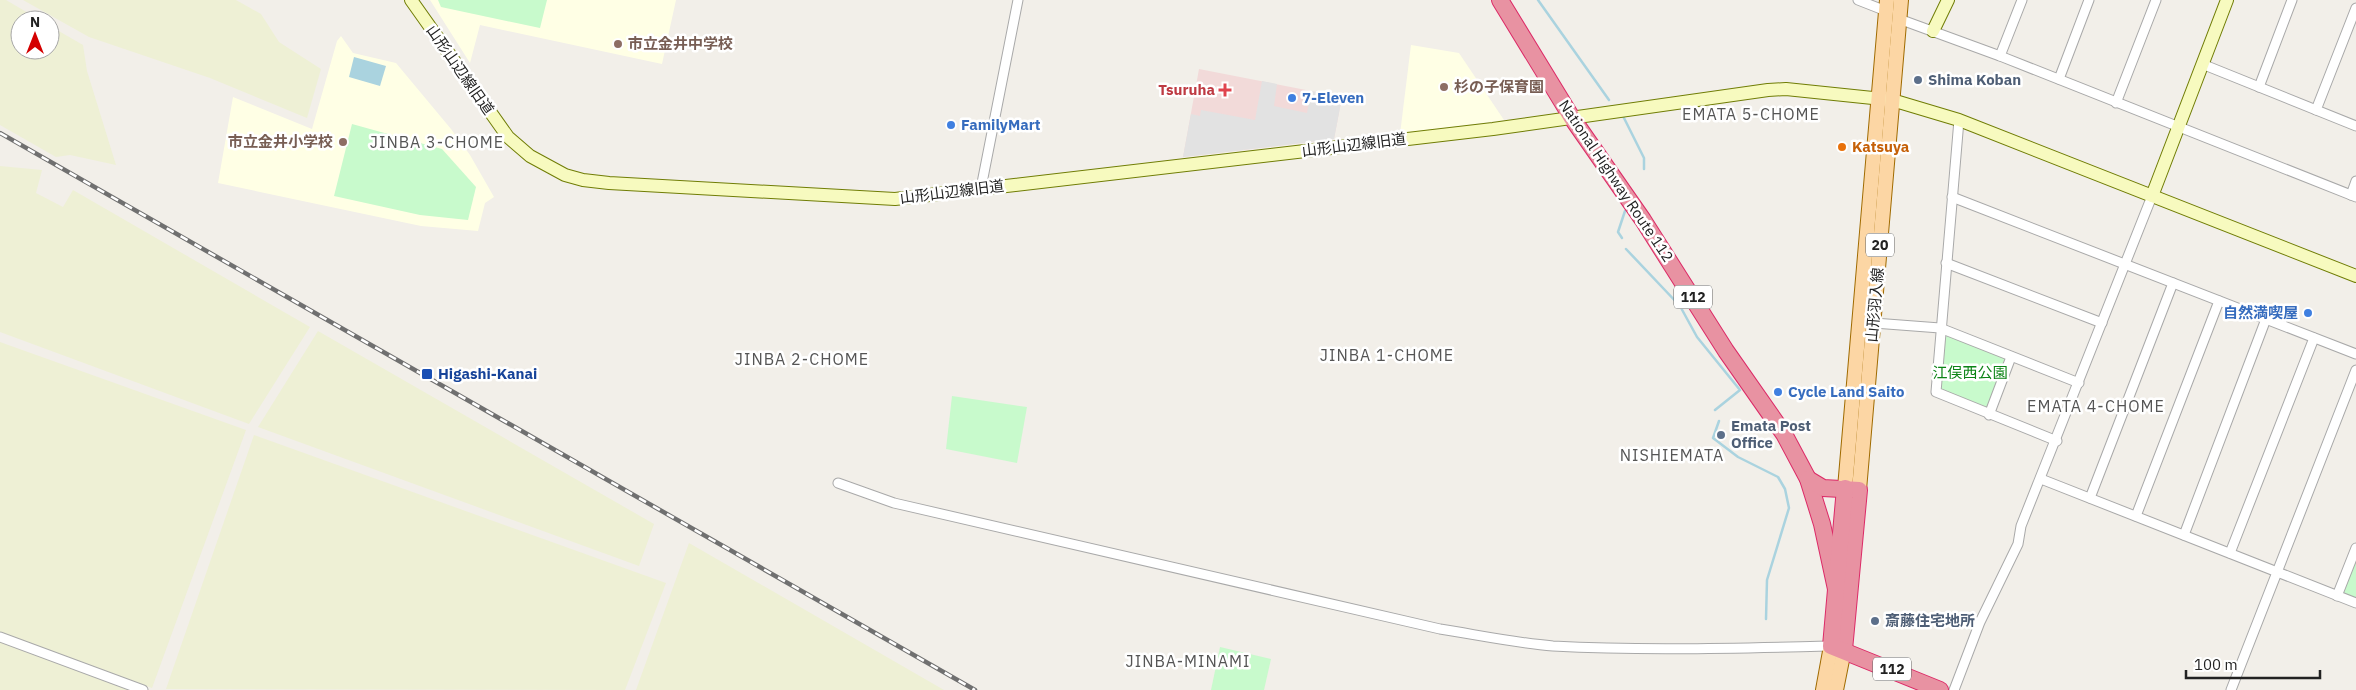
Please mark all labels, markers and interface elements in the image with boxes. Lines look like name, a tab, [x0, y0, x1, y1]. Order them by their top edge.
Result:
north arrow	[10, 10, 60, 60]
text: N	[30, 13, 40, 31]
street label: 山形山辺線旧道	[423, 21, 498, 118]
place label: 市立金井中学校	[628, 34, 733, 53]
marker: 市立金井中学校	[612, 38, 624, 50]
place label: Shima Koban	[1928, 70, 2021, 89]
marker: Shima Koban	[1912, 74, 1924, 86]
place label: 杉の子保育園	[1454, 77, 1544, 96]
place label: Tsuruha	[1158, 80, 1215, 99]
marker: 杉の子保育園	[1438, 81, 1450, 93]
marker: Tsuruha	[1219, 84, 1231, 96]
place label: 7-Eleven	[1302, 88, 1364, 107]
marker: 7-Eleven	[1286, 92, 1298, 104]
street label: National Highway Route 112	[1555, 96, 1678, 265]
district label: EMATA 5-CHOME	[1682, 104, 1820, 124]
place label: FamilyMart	[961, 115, 1041, 134]
marker: FamilyMart	[945, 119, 957, 131]
street label: 山形山辺線旧道	[1301, 129, 1407, 160]
place label: 市立金井小学校	[228, 132, 333, 151]
district label: JINBA 3-CHOME	[370, 132, 504, 152]
marker: 市立金井小学校	[337, 136, 349, 148]
place label: Katsuya	[1852, 137, 1910, 156]
marker: Katsuya	[1836, 141, 1848, 153]
street label: 山形山辺線旧道	[899, 176, 1005, 207]
road number: 20	[1866, 234, 1894, 256]
street label: 山形羽入線	[1862, 267, 1887, 343]
road number: 112	[1674, 286, 1712, 308]
place label: 自然満喫屋	[2223, 303, 2298, 322]
marker: 自然満喫屋	[2302, 307, 2314, 319]
district label: JINBA 1-CHOME	[1320, 345, 1454, 365]
district label: JINBA 2-CHOME	[735, 349, 869, 369]
park label: 江俣西公園	[1932, 363, 2008, 382]
place label: Higashi-Kanai	[438, 364, 537, 383]
marker: Higashi-Kanai	[420, 367, 434, 381]
place label: Cycle Land Saito	[1788, 382, 1904, 401]
marker: Cycle Land Saito	[1772, 386, 1784, 398]
district label: EMATA 4-CHOME	[2027, 396, 2165, 416]
place label: Emata Post Office	[1731, 416, 1811, 452]
marker: Emata Post Office	[1715, 429, 1727, 441]
district label: NISHIEMATA	[1620, 445, 1724, 465]
place label: 斎藤住宅地所	[1885, 611, 1975, 630]
marker: 斎藤住宅地所	[1869, 615, 1881, 627]
scale bar	[2186, 648, 2320, 680]
district label: JINBA-MINAMI	[1126, 651, 1250, 671]
text: 100 m	[2194, 655, 2238, 674]
road number: 112	[1873, 658, 1911, 681]

